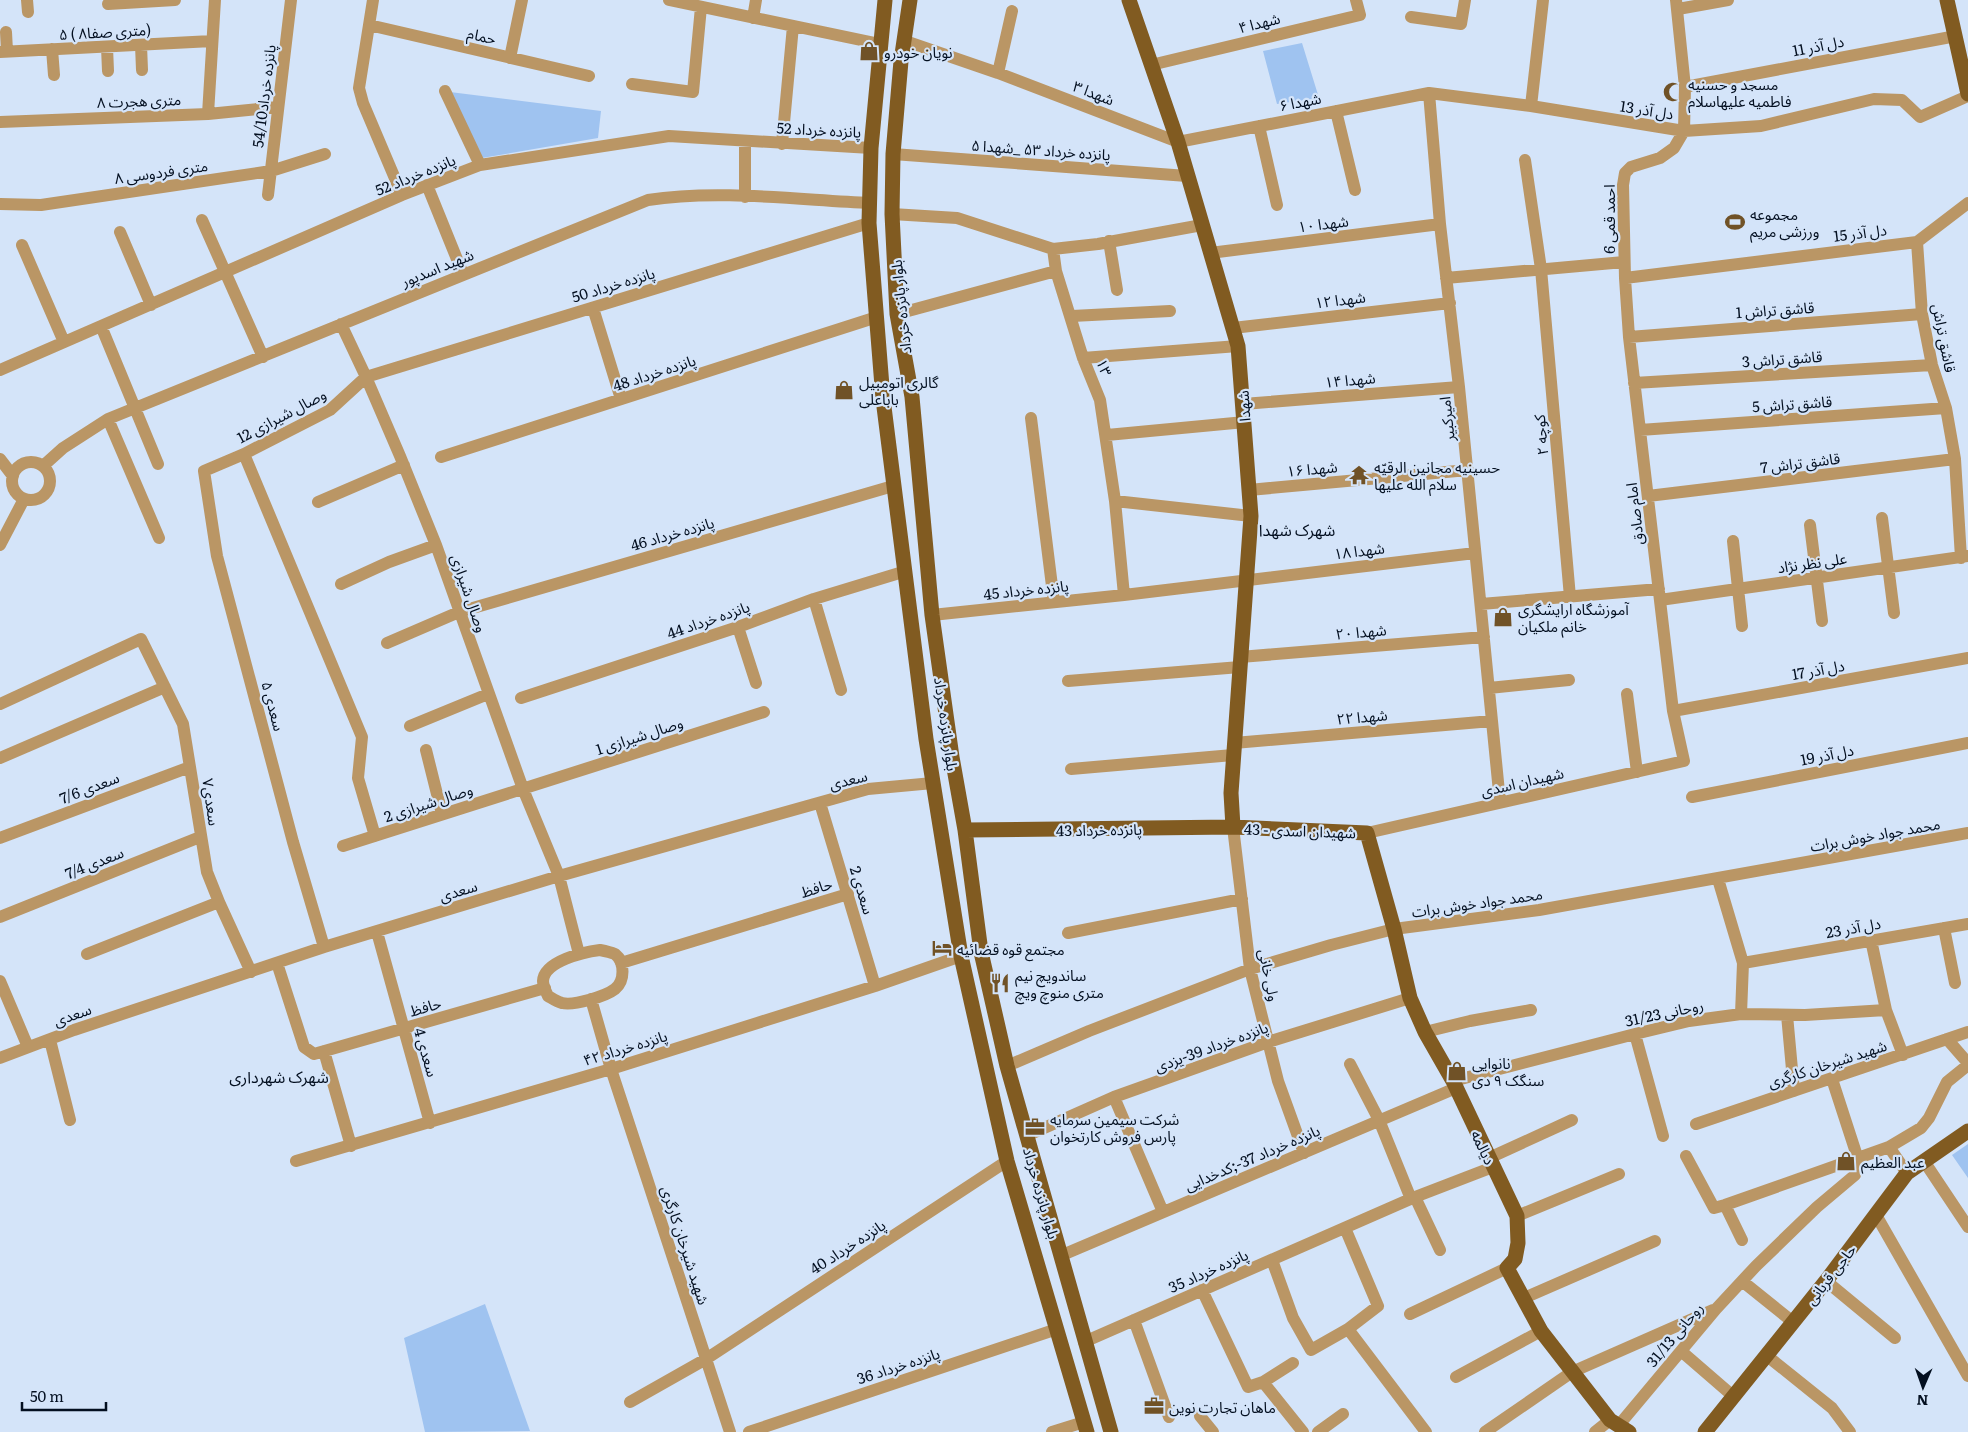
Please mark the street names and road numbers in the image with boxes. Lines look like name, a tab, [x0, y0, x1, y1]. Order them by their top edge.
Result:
street label: شهدا ۴	[1236, 6, 1283, 38]
street label: ۵ ( ۸متری صفا)	[58, 17, 152, 45]
street label: حمام	[465, 21, 499, 50]
street label: دل آذر 11	[1790, 29, 1846, 61]
street label: پانزده خرداد54/10	[245, 43, 281, 149]
street label: شهدا ۳	[1070, 74, 1118, 110]
street label: شهدا ۶	[1277, 86, 1323, 116]
street label: ۸ متری هجرت	[96, 87, 182, 113]
street label: دل آذر 13	[1619, 93, 1675, 125]
street label: پانزده خرداد 52	[776, 115, 862, 143]
street label: پانزده خرداد ۵۳ _شهدا ۵	[971, 133, 1111, 165]
street label: پانزده خرداد 52	[371, 147, 459, 201]
street label: ۸ متری فردوسی	[113, 153, 209, 189]
street label: احمد قمی 6	[1597, 184, 1620, 254]
street label: شهدا ۱۰	[1296, 208, 1350, 238]
street label: دل آذر 15	[1832, 217, 1888, 247]
street label: شهید اسدپور	[396, 242, 477, 292]
street label: بلوار پانزده خرداد	[884, 259, 916, 355]
street label: پانزده خرداد 50	[568, 260, 658, 308]
street label: شهدا ۱۲	[1313, 284, 1367, 314]
street label: قاشق تراش 1	[1735, 295, 1815, 323]
street label: قاشق تراش	[1927, 302, 1963, 375]
street label: قاشق تراش 3	[1741, 344, 1823, 372]
street label: پانزده خرداد 48	[609, 348, 699, 396]
street label: ۱۳	[1091, 355, 1119, 380]
street label: شهدا ۱۴	[1324, 365, 1377, 393]
street label: وصال شیرازی 12	[232, 382, 330, 448]
street label: قاشق تراش 5	[1751, 389, 1833, 417]
street label: شهدا	[1230, 390, 1256, 422]
street label: امیرکبیر	[1432, 395, 1460, 444]
street label: کوچه ۲	[1527, 413, 1553, 456]
street label: قاشق تراش 7	[1759, 446, 1842, 478]
street label: شهدا ۱۶	[1286, 454, 1339, 482]
street label: امام صادق	[1619, 481, 1650, 547]
street label: پانزده خرداد 46	[627, 510, 717, 556]
street label: شهدا ۱۸	[1332, 535, 1386, 565]
street label: علی نظر نژاد	[1776, 546, 1849, 578]
street label: وصال شیرازی	[446, 551, 494, 635]
street label: پانزده خرداد 45	[982, 573, 1070, 605]
street label: پانزده خرداد 44	[663, 594, 753, 644]
street label: شهدا ۲۰	[1335, 617, 1388, 645]
street label: دل آذر 17	[1790, 653, 1846, 685]
street label: بلوار پانزده خرداد	[929, 676, 965, 772]
street label: سعدی ۵	[256, 679, 292, 734]
street label: شهدا ۲۲	[1336, 702, 1389, 730]
street label: وصال شیرازی 1	[592, 710, 686, 760]
street label: دل آذر 19	[1798, 738, 1856, 770]
street label: شهیدان اسدی	[1478, 760, 1566, 802]
street label: سعدی	[826, 763, 870, 795]
street label: سعدی 7/6	[56, 765, 123, 809]
street label: سعدی۷	[197, 777, 227, 827]
street label: وصال شیرازی 2	[381, 777, 475, 827]
street label: محمد جواد خوش برات	[1808, 811, 1942, 857]
street label: پانزده خرداد 43	[1056, 817, 1142, 841]
street label: شهیدان اسدی - 43	[1244, 817, 1357, 843]
street label: سعدی 7/4	[61, 840, 127, 884]
street label: سعدی 2	[845, 863, 881, 917]
street label: حافظ	[797, 871, 835, 903]
street label: سعدی	[436, 873, 480, 907]
street label: محمد جواد خوش برات	[1410, 881, 1544, 923]
street label: دل آذر 23	[1824, 911, 1882, 943]
street label: ولی خانی	[1254, 947, 1286, 1003]
street label: حافظ	[406, 990, 444, 1022]
street label: روحانی 31/23	[1623, 992, 1705, 1032]
street label: سعدی	[50, 996, 94, 1031]
street label: پانزده خرداد 39-یزدی	[1151, 1015, 1271, 1077]
street label: پانزده خرداد ۴۲	[580, 1023, 670, 1071]
street label: سعدی 4	[409, 1025, 445, 1080]
street label: شهید شیرخان کارگری	[1764, 1033, 1890, 1093]
street label: پانزده خرداد 37-;کدخدایی	[1181, 1118, 1323, 1196]
street label: دیالمه	[1466, 1126, 1502, 1168]
street label: بلوار پانزده خرداد	[1018, 1144, 1066, 1242]
street label: شهید شیرخان کارگری	[656, 1182, 716, 1308]
street label: پانزده خرداد 40	[804, 1213, 890, 1279]
street label: حاجی قربانی	[1799, 1239, 1861, 1309]
street label: پانزده خرداد 35	[1164, 1242, 1252, 1298]
street label: روحانی 31/13	[1640, 1297, 1708, 1371]
street label: پانزده خرداد 36	[854, 1341, 942, 1389]

